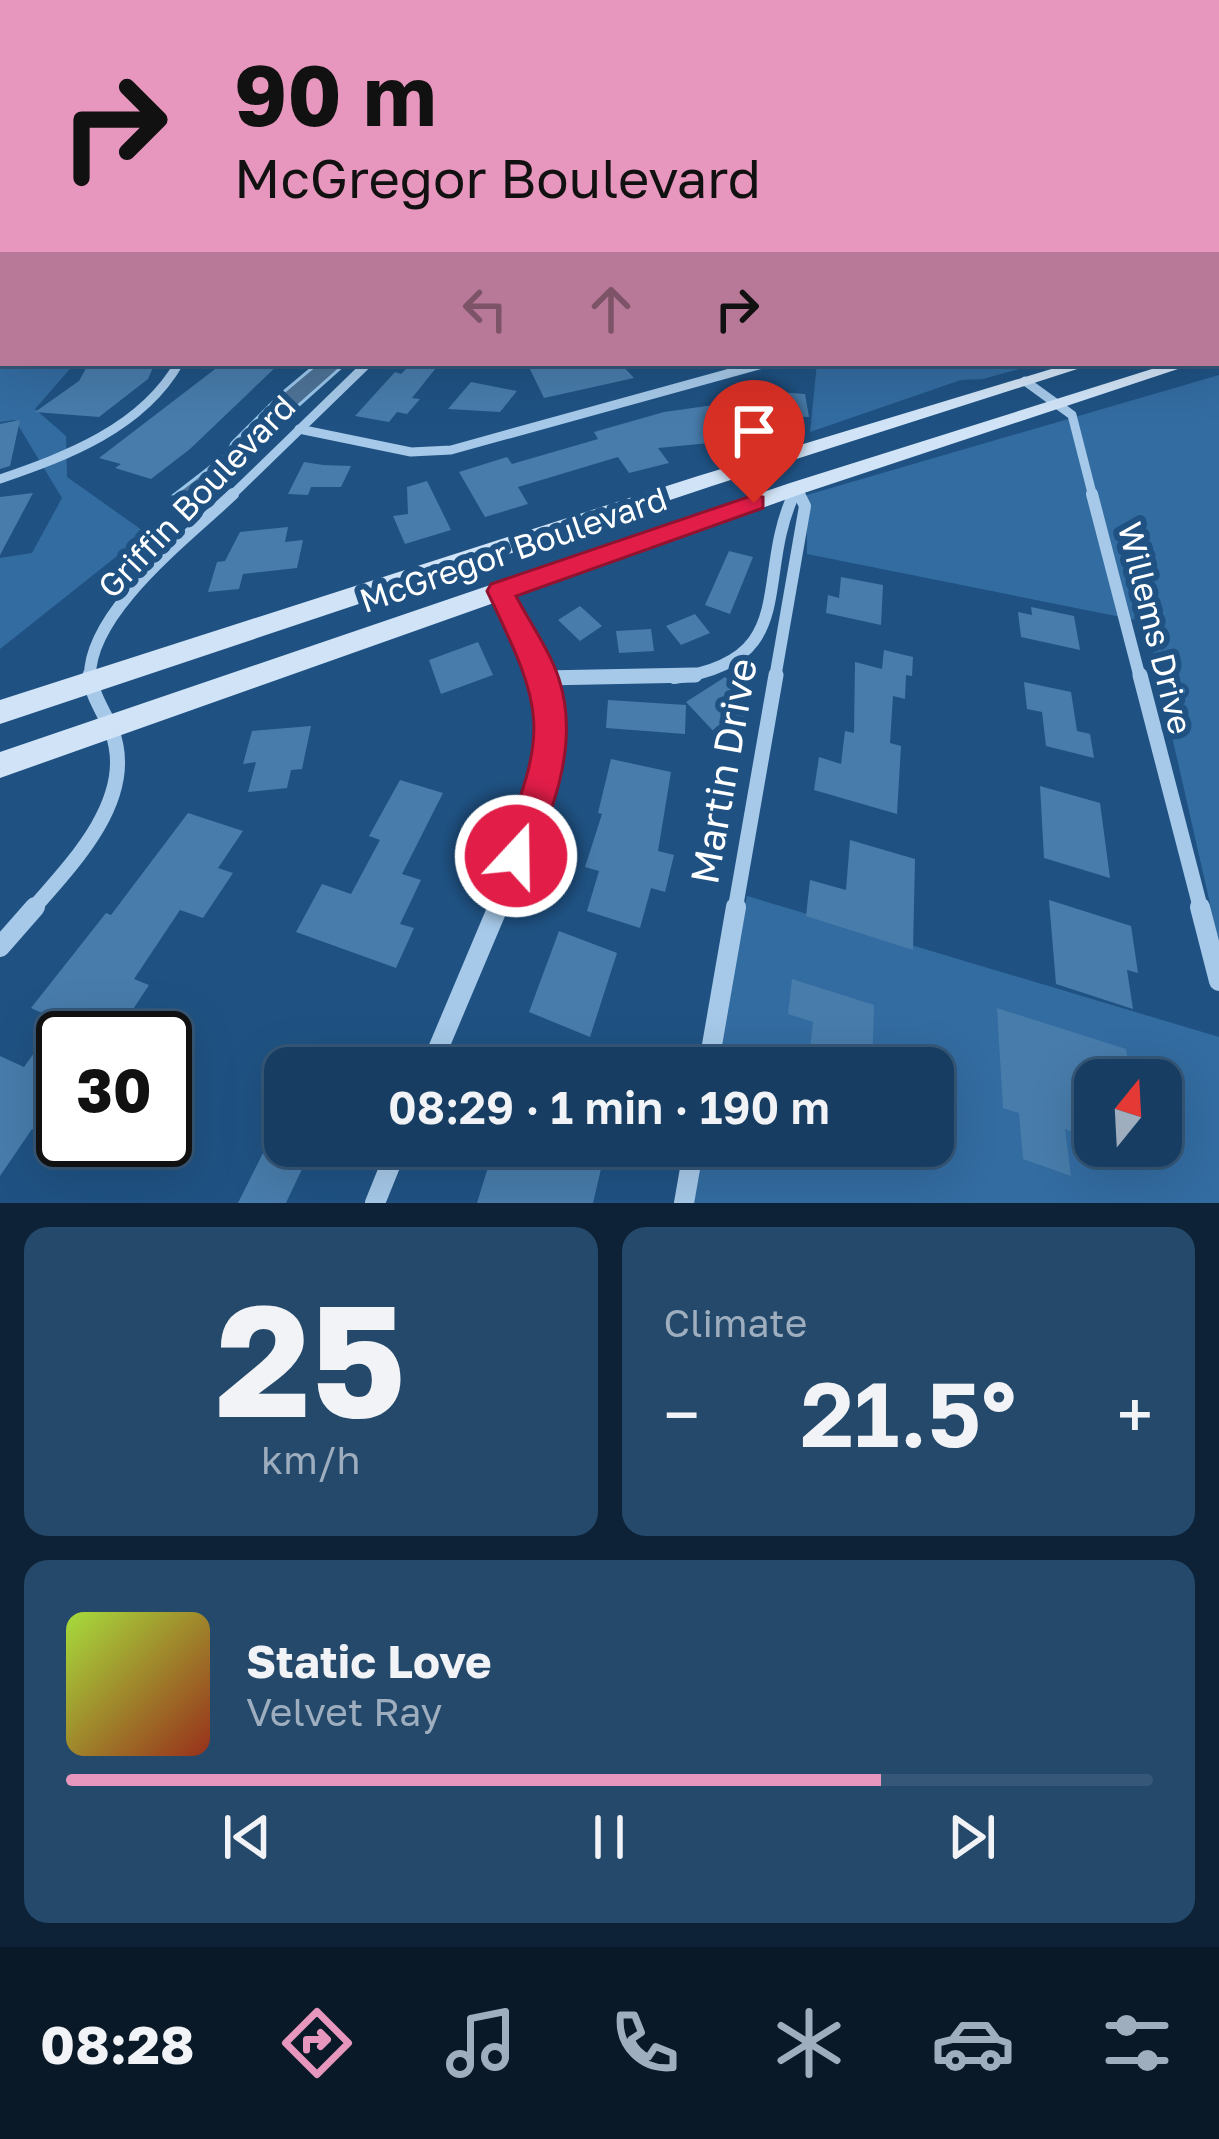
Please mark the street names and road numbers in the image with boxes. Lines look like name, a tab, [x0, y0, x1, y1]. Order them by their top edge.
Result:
street label: Griffin Boulevard	[89, 387, 303, 605]
street label: McGregor Boulevard	[354, 478, 672, 620]
street label: Willems Drive	[1111, 518, 1201, 738]
street label: Martin Drive	[680, 655, 766, 887]

